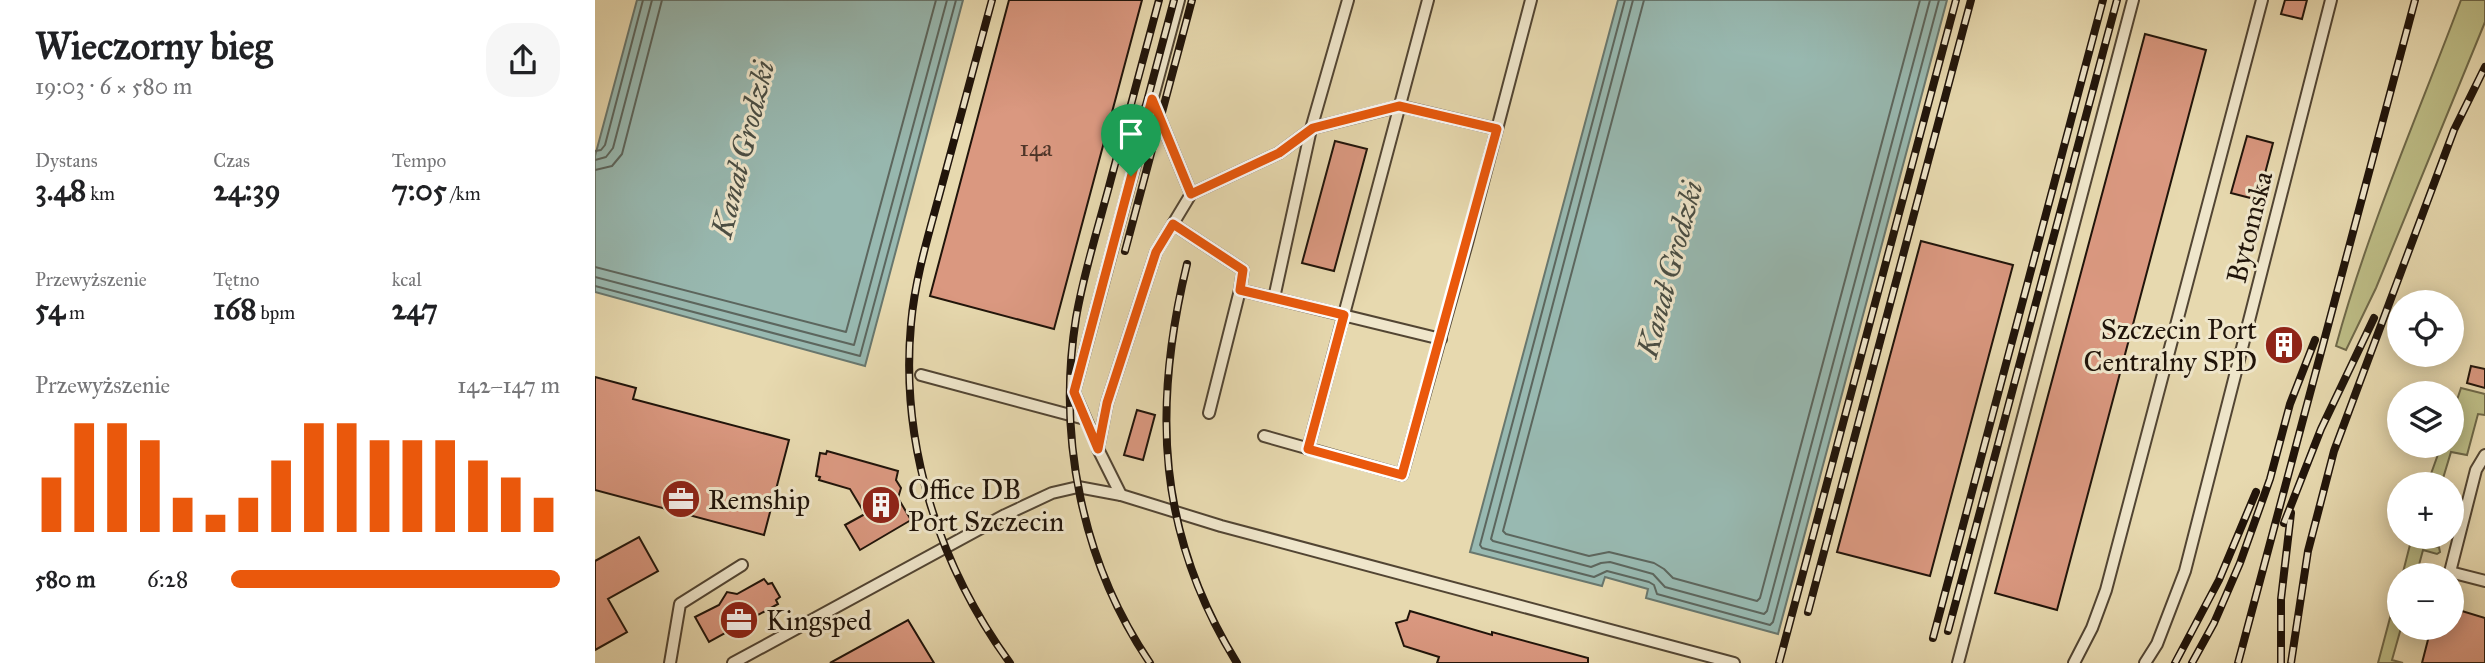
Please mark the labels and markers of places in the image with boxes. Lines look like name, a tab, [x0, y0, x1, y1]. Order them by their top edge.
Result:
pin	[1101, 104, 1161, 176]
place label: Szczecin Port Centralny SPD	[2083, 312, 2257, 379]
building icon: Szczecin Port Centralny SPD	[2263, 324, 2305, 366]
place label: Office DB Port Szczecin	[908, 472, 1064, 539]
office icon: Remship	[660, 478, 702, 520]
place label: Remship	[708, 482, 810, 517]
building icon: Office DB Port Szczecin	[860, 484, 902, 526]
office icon: Kingsped	[718, 599, 760, 641]
place label: Kingsped	[766, 603, 872, 638]

